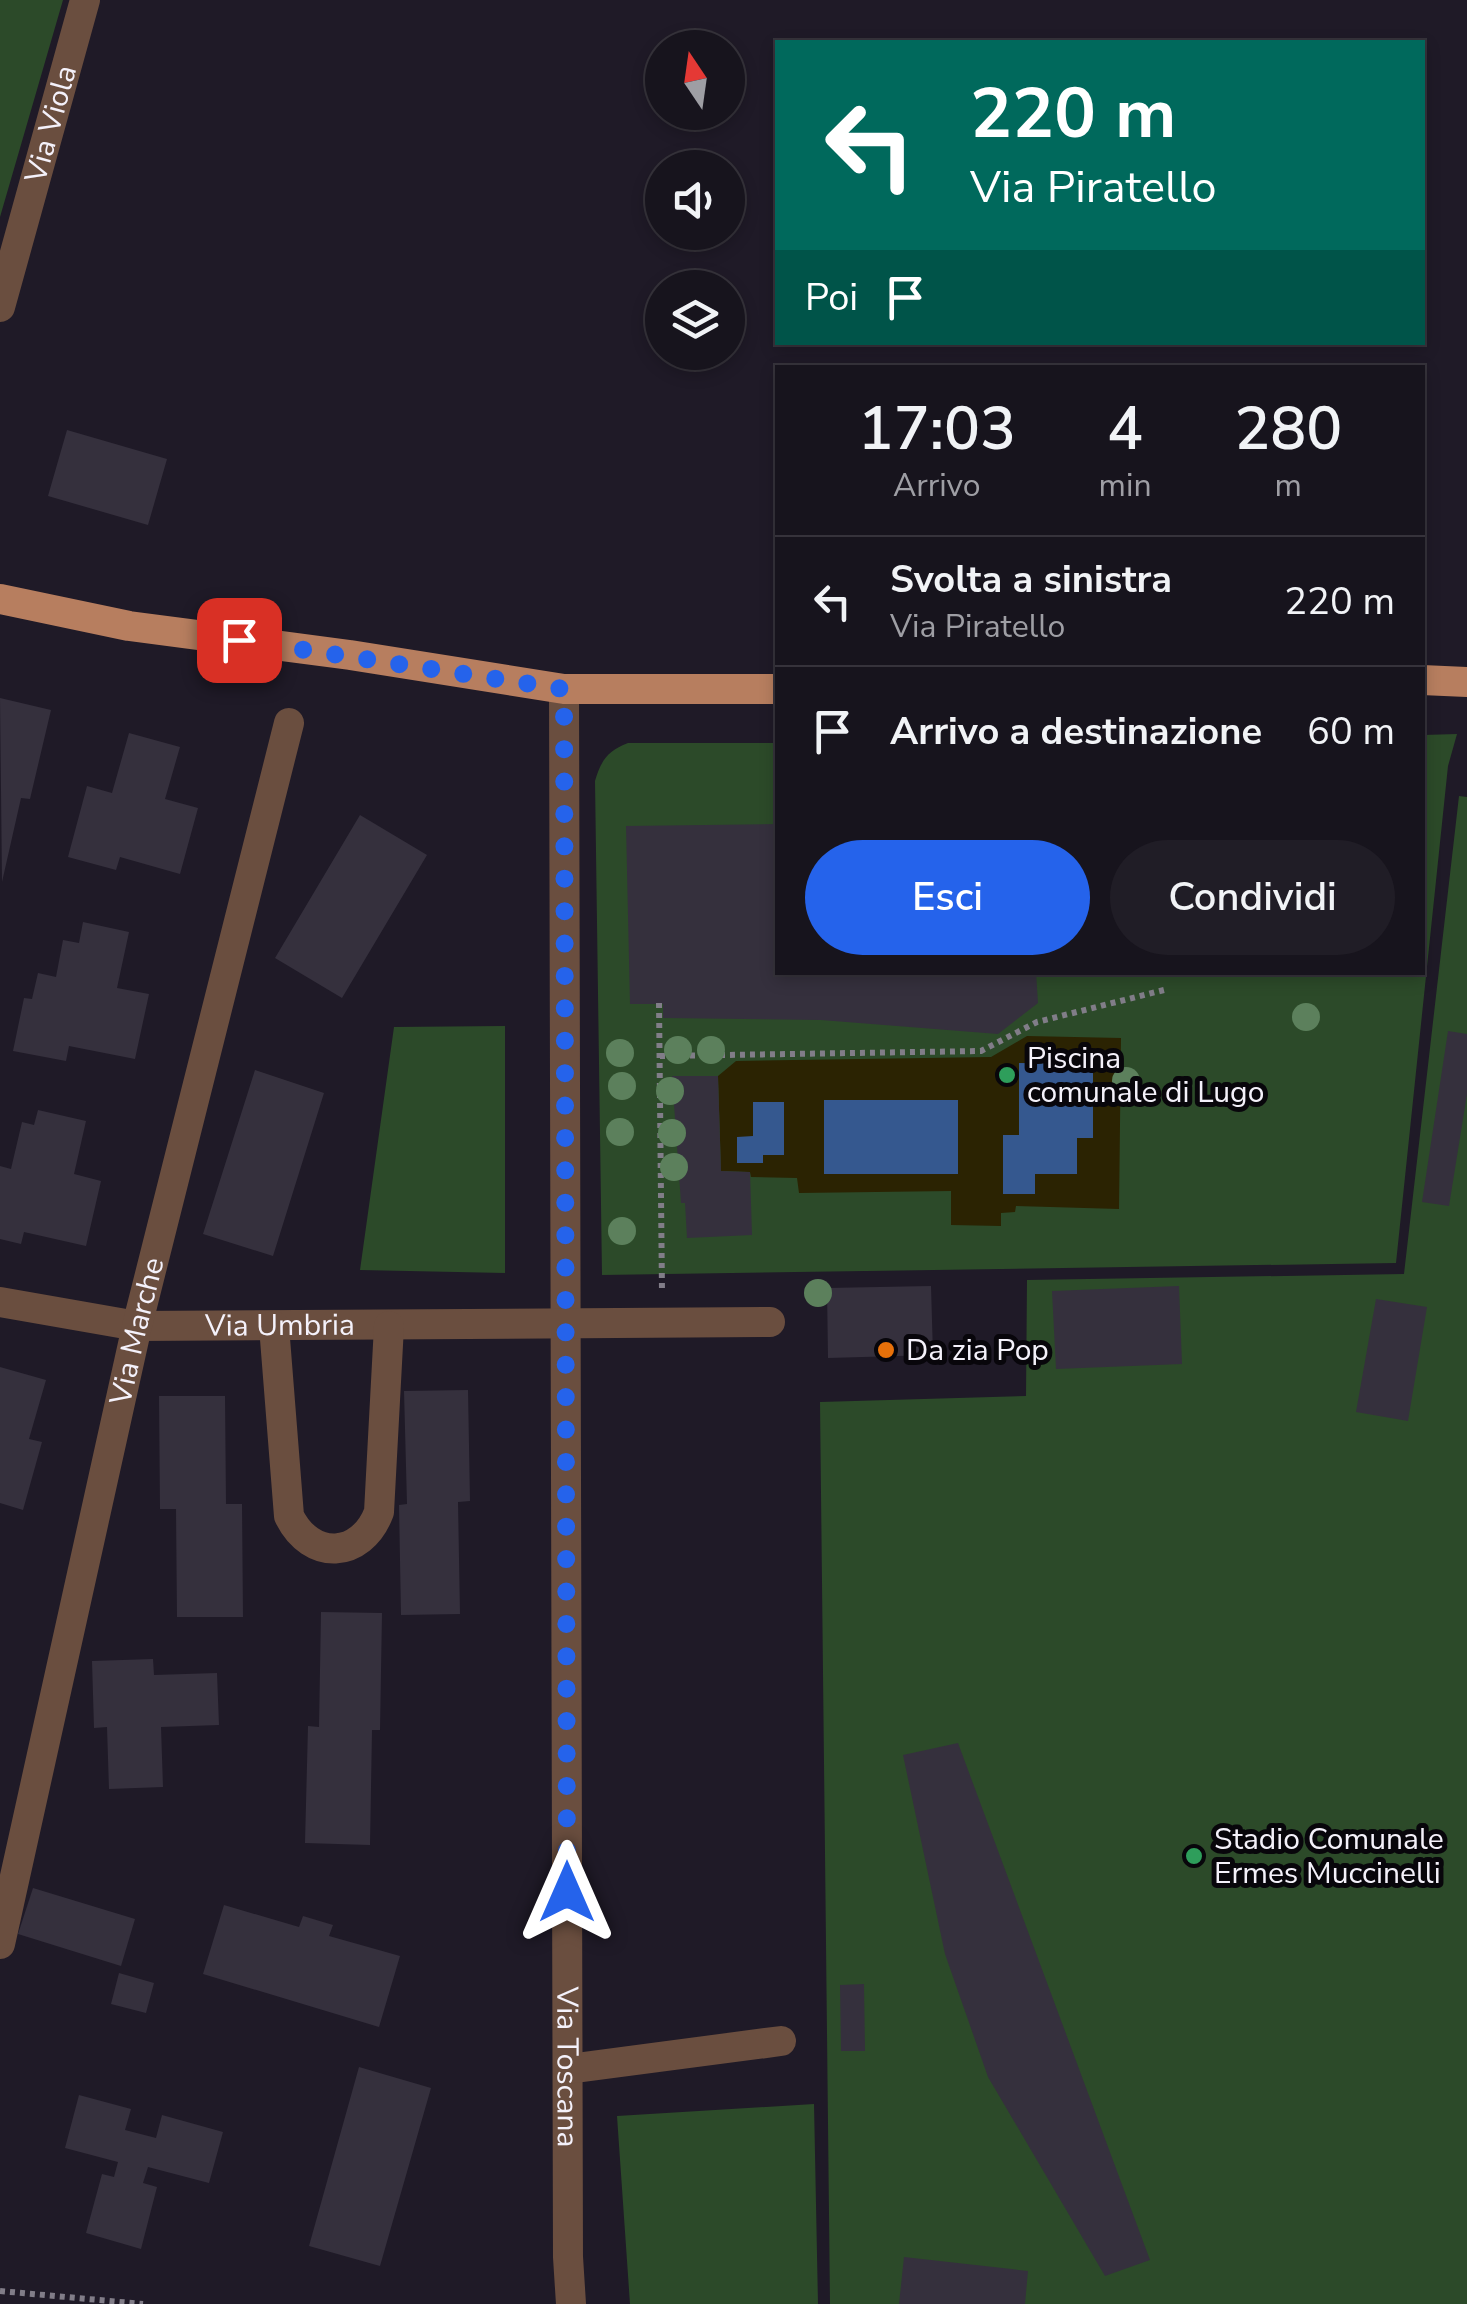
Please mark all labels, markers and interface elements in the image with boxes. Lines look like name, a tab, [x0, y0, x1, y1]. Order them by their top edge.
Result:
north arrow	[645, 30, 745, 130]
map controls	[645, 30, 745, 370]
street label: Via Viola	[15, 60, 87, 188]
text: 220 m	[970, 66, 1176, 162]
icon: left	[805, 80, 935, 210]
button: sound	[645, 150, 745, 250]
text: Via Piratello	[970, 157, 1216, 218]
button: layers	[645, 270, 745, 370]
icon: arrive	[878, 270, 933, 325]
text: Poi	[805, 272, 858, 323]
text: 17:03	[858, 388, 1016, 470]
text: 4	[1107, 388, 1143, 470]
text: 280	[1234, 388, 1342, 470]
text: Arrivo	[893, 464, 981, 507]
text: min	[1099, 464, 1152, 507]
text: m	[1275, 464, 1302, 507]
text: Svolta a sinistra	[890, 554, 1172, 605]
icon: left	[805, 574, 860, 629]
text: 220 m	[1284, 576, 1395, 627]
pin	[197, 598, 282, 683]
text: Via Piratello	[890, 605, 1065, 648]
icon: arrive	[212, 613, 267, 668]
icon: arrive	[805, 704, 860, 759]
text: Arrivo a destinazione	[890, 706, 1262, 757]
text: 60 m	[1307, 706, 1395, 757]
button: Esci	[805, 840, 1090, 955]
button: Condividi	[1110, 840, 1395, 955]
place label: Piscina comunale di Lugo	[1027, 1038, 1264, 1113]
marker: Piscina comunale di Lugo	[996, 1064, 1018, 1086]
street label: Via Marche	[99, 1253, 174, 1410]
street label: Via Umbria	[204, 1304, 355, 1346]
place label: Da zia Pop	[906, 1330, 1049, 1371]
marker: Da zia Pop	[875, 1339, 897, 1361]
place label: Stadio Comunale Ermes Muccinelli	[1214, 1819, 1444, 1894]
position arrow	[515, 1840, 619, 1944]
marker: Stadio Comunale Ermes Muccinelli	[1183, 1845, 1205, 1867]
street label: Via Toscana	[547, 1986, 588, 2147]

